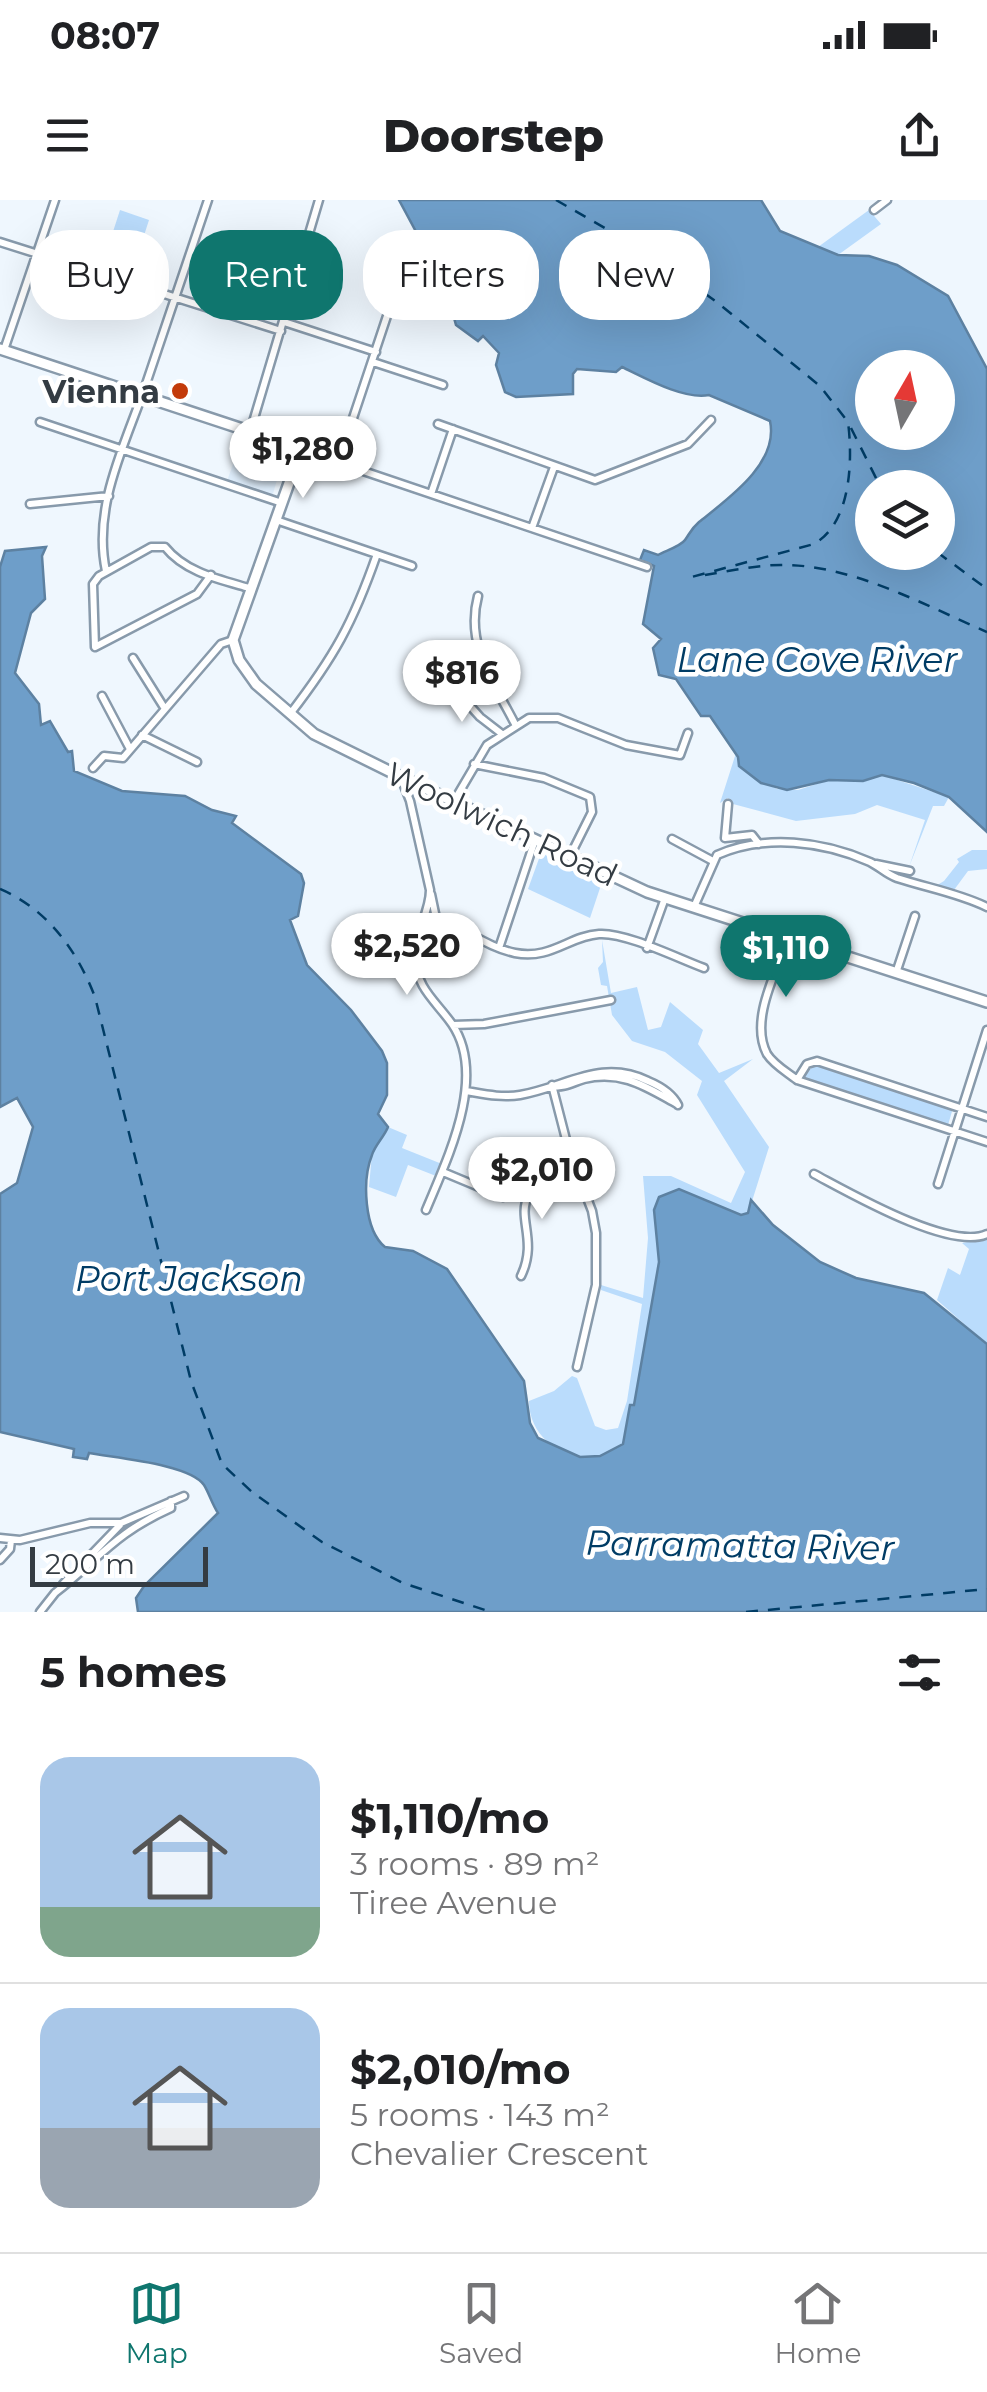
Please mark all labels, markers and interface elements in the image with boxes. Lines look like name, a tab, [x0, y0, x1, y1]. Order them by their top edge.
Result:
text: 08:07	[50, 12, 160, 59]
icon: menu	[40, 108, 95, 163]
text: Doorstep	[383, 108, 604, 163]
icon: share	[892, 108, 947, 163]
chip: Buy	[30, 230, 169, 320]
chip: Rent	[189, 230, 343, 320]
chip: Filters	[363, 230, 539, 320]
chip: New	[559, 230, 710, 320]
north arrow	[855, 350, 955, 450]
map controls	[855, 350, 955, 570]
place label: Vienna	[42, 372, 160, 411]
marker: Vienna	[169, 380, 191, 402]
pin: $1,280	[222, 416, 384, 501]
text: $1,280	[251, 429, 355, 468]
button: layers	[855, 470, 955, 570]
water label: Lane Cove River	[677, 638, 958, 681]
pin: $816	[403, 640, 521, 725]
text: $816	[425, 653, 499, 692]
street label: Woolwich Road	[380, 753, 624, 895]
pin: $2,520	[326, 913, 488, 998]
pin: $1,110	[705, 915, 867, 1000]
text: $2,520	[353, 926, 461, 965]
text: $1,110	[742, 928, 830, 967]
pin: $2,010	[461, 1137, 623, 1222]
text: $2,010	[490, 1150, 594, 1189]
water label: Port Jackson	[75, 1257, 303, 1300]
water label: Parramatta River	[585, 1521, 896, 1569]
scale bar	[30, 1542, 208, 1586]
text: 200 m	[45, 1547, 135, 1581]
icon: filters	[892, 1645, 947, 1700]
text: 5 homes	[40, 1646, 227, 1698]
text: $1,110/mo	[350, 1792, 549, 1844]
icon: home	[120, 1797, 240, 1917]
text: 3 rooms · 89 m²	[350, 1844, 599, 1883]
text: Tiree Avenue	[350, 1883, 557, 1922]
text: $2,010/mo	[350, 2043, 570, 2095]
icon: home	[120, 2048, 240, 2168]
text: 5 rooms · 143 m²	[350, 2095, 610, 2134]
text: Chevalier Crescent	[350, 2134, 648, 2173]
tab: Map	[126, 2276, 188, 2370]
tab: Saved	[439, 2276, 523, 2370]
tab: Home	[774, 2276, 861, 2370]

